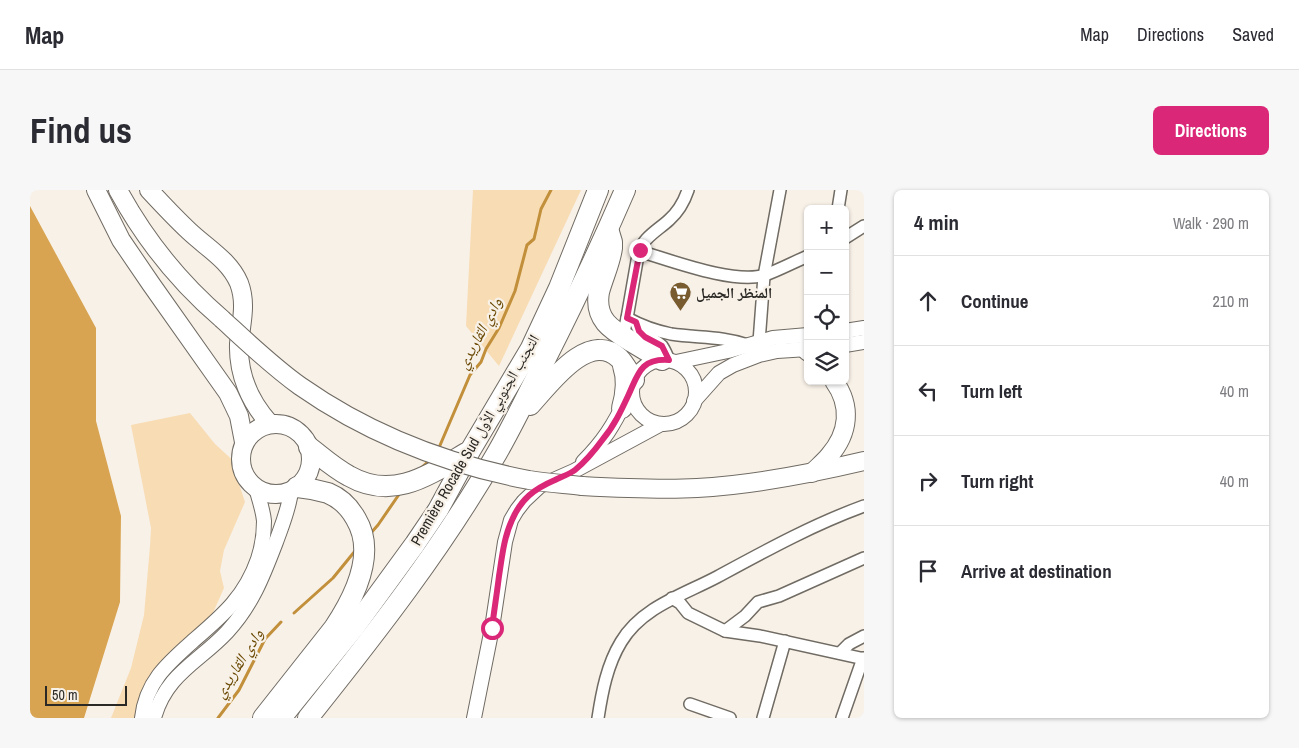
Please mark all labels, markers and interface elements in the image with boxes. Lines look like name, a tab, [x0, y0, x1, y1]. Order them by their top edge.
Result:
text: Map	[25, 19, 64, 51]
text: Map	[1080, 22, 1109, 47]
text: Directions	[1137, 22, 1204, 47]
text: Saved	[1232, 22, 1274, 47]
button: Directions	[1153, 106, 1269, 155]
text: Find us	[30, 107, 132, 154]
map controls	[804, 205, 849, 385]
button: +	[804, 205, 849, 250]
text: 4 min	[914, 208, 959, 237]
text: Walk · 290 m	[1173, 212, 1249, 234]
route end	[629, 239, 652, 262]
button: −	[804, 250, 849, 295]
supermarket icon: المنظر الجميل	[668, 281, 692, 312]
place label: المنظر الجميل	[696, 282, 772, 303]
icon: ahead	[914, 287, 942, 315]
text: Continue	[961, 288, 1029, 314]
text: 210 m	[1213, 290, 1249, 312]
water label: وادي القاريدي	[451, 293, 509, 374]
button: locate	[804, 295, 849, 340]
street label: Première Rocade Sud التجنب الجنوبي الأول	[405, 330, 545, 550]
button: layers	[804, 340, 849, 385]
icon: left	[914, 377, 942, 405]
text: Turn left	[961, 378, 1022, 404]
text: 40 m	[1220, 380, 1249, 402]
icon: right	[914, 467, 942, 495]
text: Turn right	[961, 468, 1033, 494]
text: 40 m	[1220, 470, 1249, 492]
icon: arrive	[914, 557, 942, 585]
text: Arrive at destination	[961, 558, 1112, 584]
route start	[481, 617, 504, 640]
water label: وادي القاريدي	[208, 624, 270, 703]
scale bar	[45, 683, 128, 706]
text: 50 m	[52, 686, 78, 704]

